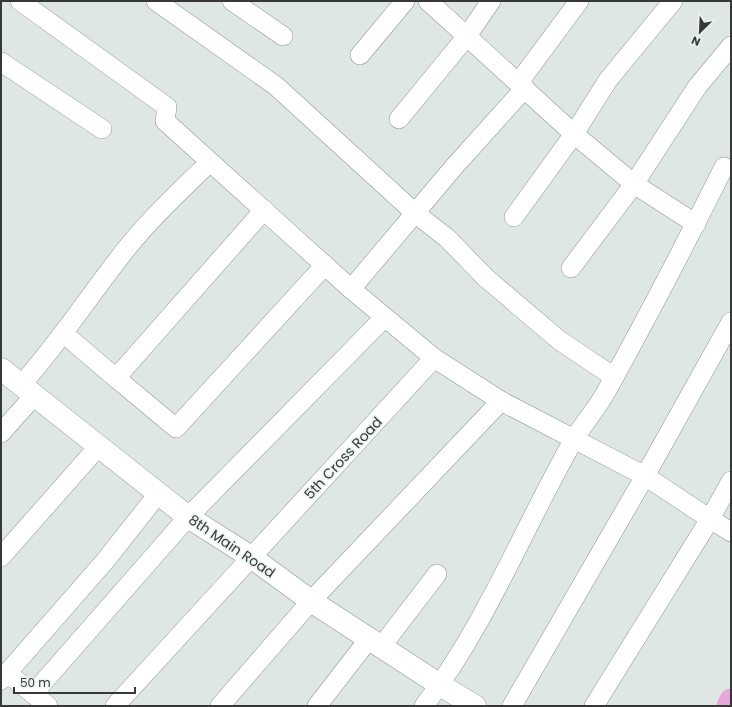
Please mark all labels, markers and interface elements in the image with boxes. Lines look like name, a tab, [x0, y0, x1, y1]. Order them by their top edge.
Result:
north arrow	[680, 12, 720, 52]
text: N	[689, 32, 703, 50]
street label: 5th Cross Road	[299, 412, 387, 504]
street label: 8th Main Road	[185, 510, 279, 582]
scale bar	[14, 669, 135, 695]
text: 50 m	[20, 674, 51, 691]

